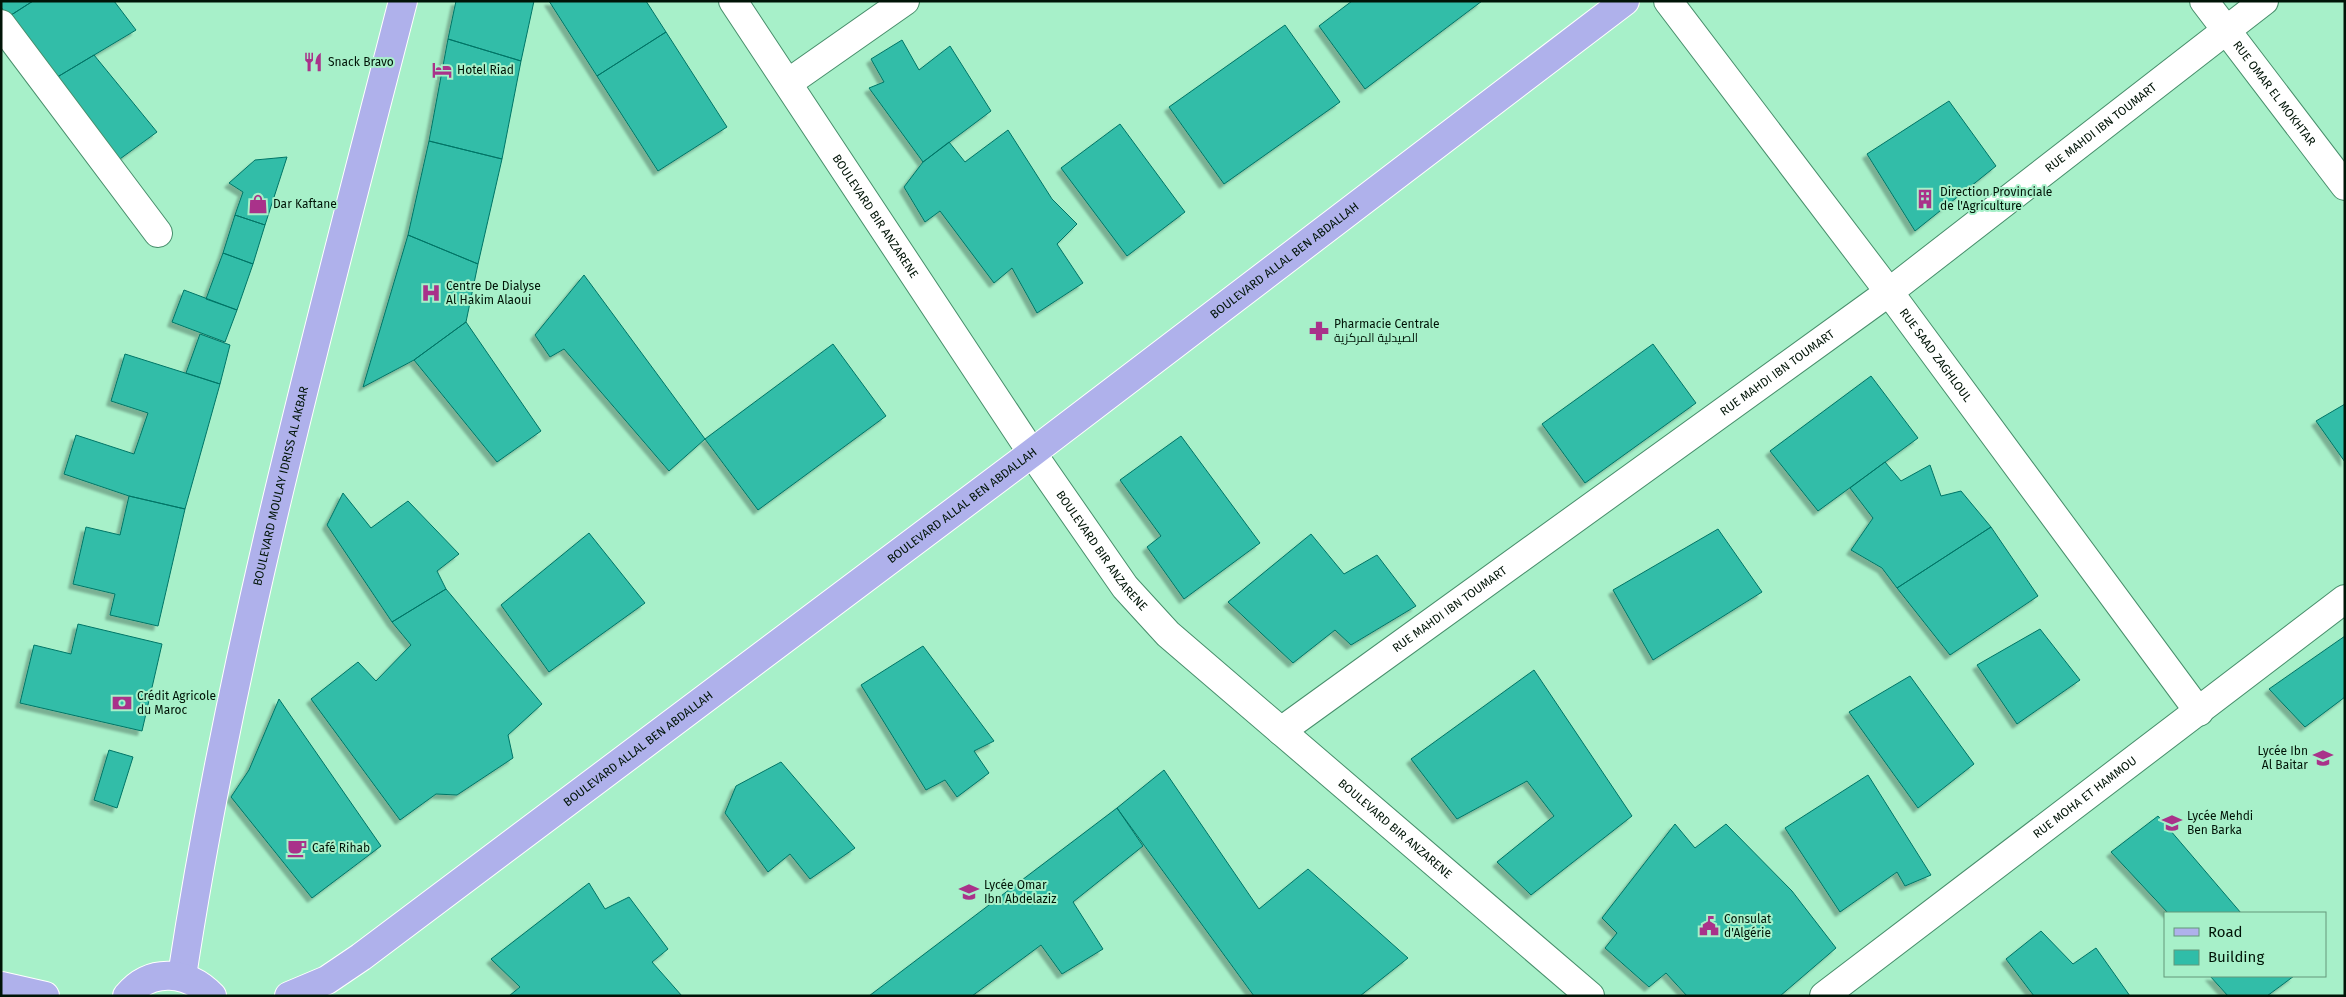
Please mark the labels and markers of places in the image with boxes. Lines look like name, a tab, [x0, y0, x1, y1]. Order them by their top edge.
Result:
restaurant icon: Snack Bravo	[302, 51, 324, 73]
place label: Snack Bravo	[328, 55, 394, 69]
hotel icon: Hotel Riad	[431, 59, 453, 81]
place label: Hotel Riad	[457, 63, 514, 77]
place label: Direction Provinciale de l'Agriculture	[1940, 185, 2052, 213]
building icon: Direction Provinciale de l'Agriculture	[1914, 188, 1936, 210]
shop icon: Dar Kaftane	[247, 193, 269, 215]
place label: Dar Kaftane	[273, 197, 337, 211]
place label: Centre De Dialyse Al Hakim Alaoui	[446, 279, 541, 307]
hospital icon: Centre De Dialyse Al Hakim Alaoui	[420, 282, 442, 304]
place label: Pharmacie Centrale الصيدلية المركزية	[1334, 317, 1440, 345]
pharmacy icon: Pharmacie Centrale الصيدلية المركزية	[1308, 320, 1330, 342]
place label: Crédit Agricole du Maroc	[137, 689, 216, 717]
bank icon: Crédit Agricole du Maroc	[111, 692, 133, 714]
place label: Lycée Ibn Al Baitar	[2258, 744, 2308, 772]
school or university icon: Lycée Ibn Al Baitar	[2312, 747, 2334, 769]
place label: Lycée Mehdi Ben Barka	[2187, 809, 2253, 837]
school or university icon: Lycée Mehdi Ben Barka	[2161, 812, 2183, 834]
cafe icon: Café Rihab	[286, 837, 308, 859]
place label: Café Rihab	[312, 841, 370, 855]
place label: Lycée Omar Ibn Abdelaziz	[984, 878, 1056, 906]
school or university icon: Lycée Omar Ibn Abdelaziz	[958, 881, 980, 903]
place label: Consulat d'Algérie	[1724, 912, 1772, 940]
public building icon: Consulat d'Algérie	[1698, 915, 1720, 937]

